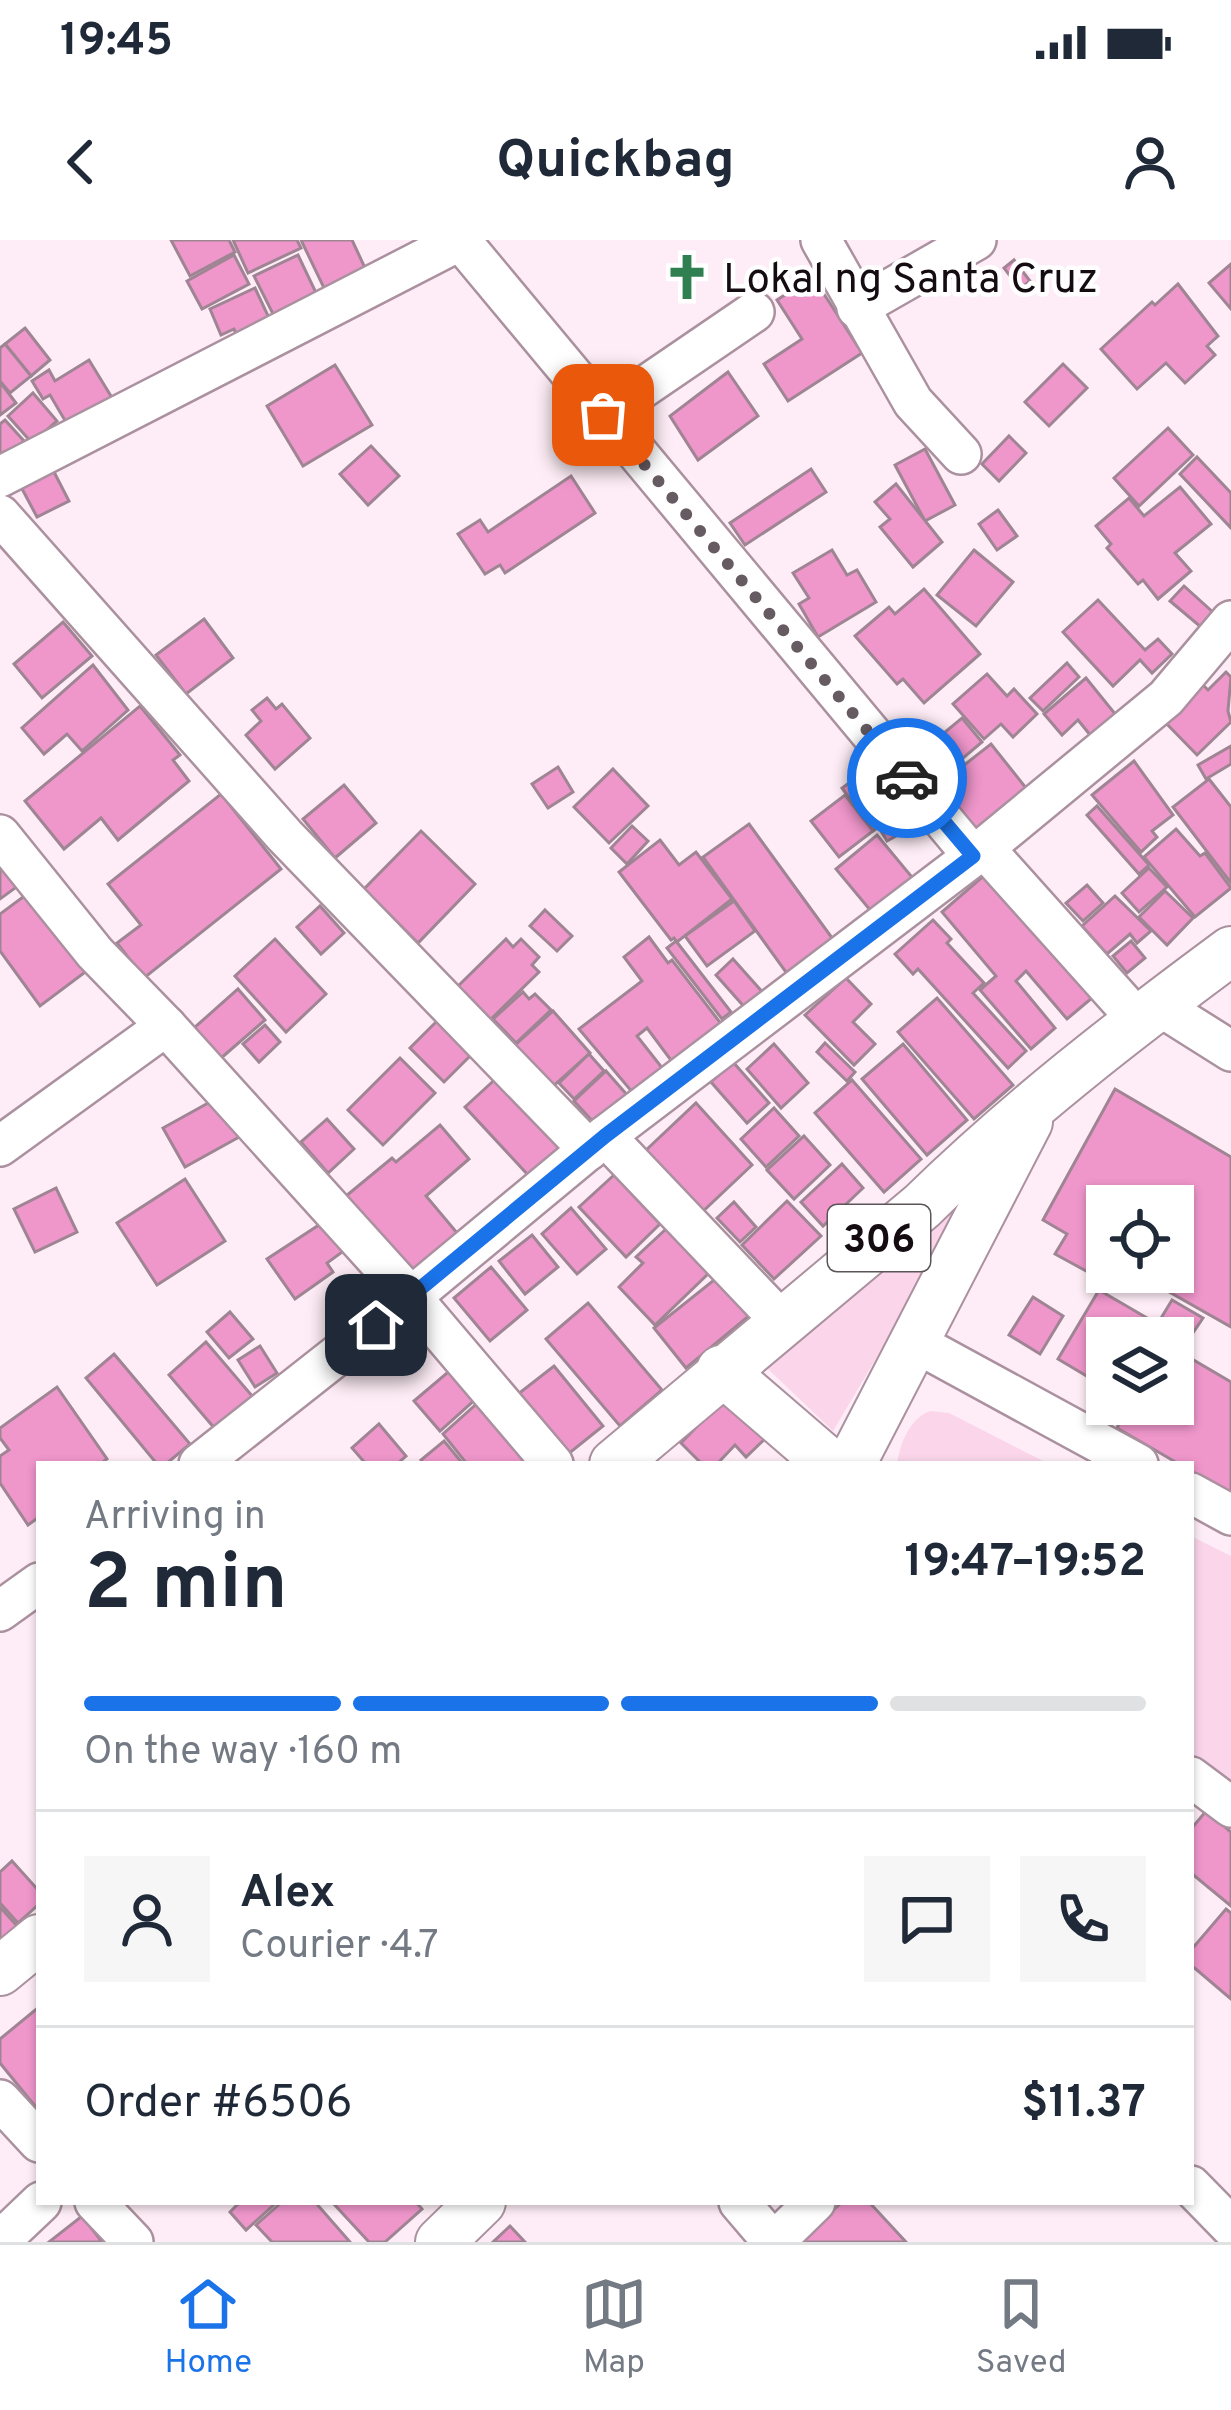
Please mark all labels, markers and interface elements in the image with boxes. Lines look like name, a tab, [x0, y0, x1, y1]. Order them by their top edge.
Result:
text: 19:45	[60, 14, 173, 71]
text: Quickbag	[496, 128, 735, 197]
icon: back	[48, 129, 114, 195]
icon: person	[1117, 129, 1183, 195]
church icon: Lokal ng Santa Cruz	[662, 252, 712, 302]
place label: Lokal ng Santa Cruz	[723, 255, 1098, 308]
pin	[552, 364, 654, 466]
icon: bag	[570, 382, 636, 448]
courier	[847, 718, 967, 838]
icon: car	[874, 745, 940, 811]
map controls	[1086, 1185, 1194, 1425]
button: locate	[1086, 1185, 1194, 1293]
road number: 306	[828, 1205, 930, 1271]
pin	[325, 1274, 427, 1376]
icon: home	[343, 1292, 409, 1358]
button: layers	[1086, 1317, 1194, 1425]
text: Arriving in	[84, 1494, 266, 1543]
text: 19:47–19:52	[904, 1535, 1146, 1592]
text: 2 min	[84, 1538, 288, 1637]
text: On the way · 160 m	[84, 1729, 402, 1778]
button: person	[84, 1856, 210, 1982]
button: chat	[864, 1856, 990, 1982]
button: phone	[1020, 1856, 1146, 1982]
text: Alex	[240, 1866, 335, 1923]
text: Courier · 4.7	[240, 1923, 439, 1972]
text: Order #6506	[84, 2076, 353, 2133]
text: $11.37	[1021, 2076, 1146, 2133]
tab: Home	[164, 2271, 252, 2385]
tab: Map	[581, 2271, 647, 2385]
tab: Saved	[976, 2271, 1067, 2385]

